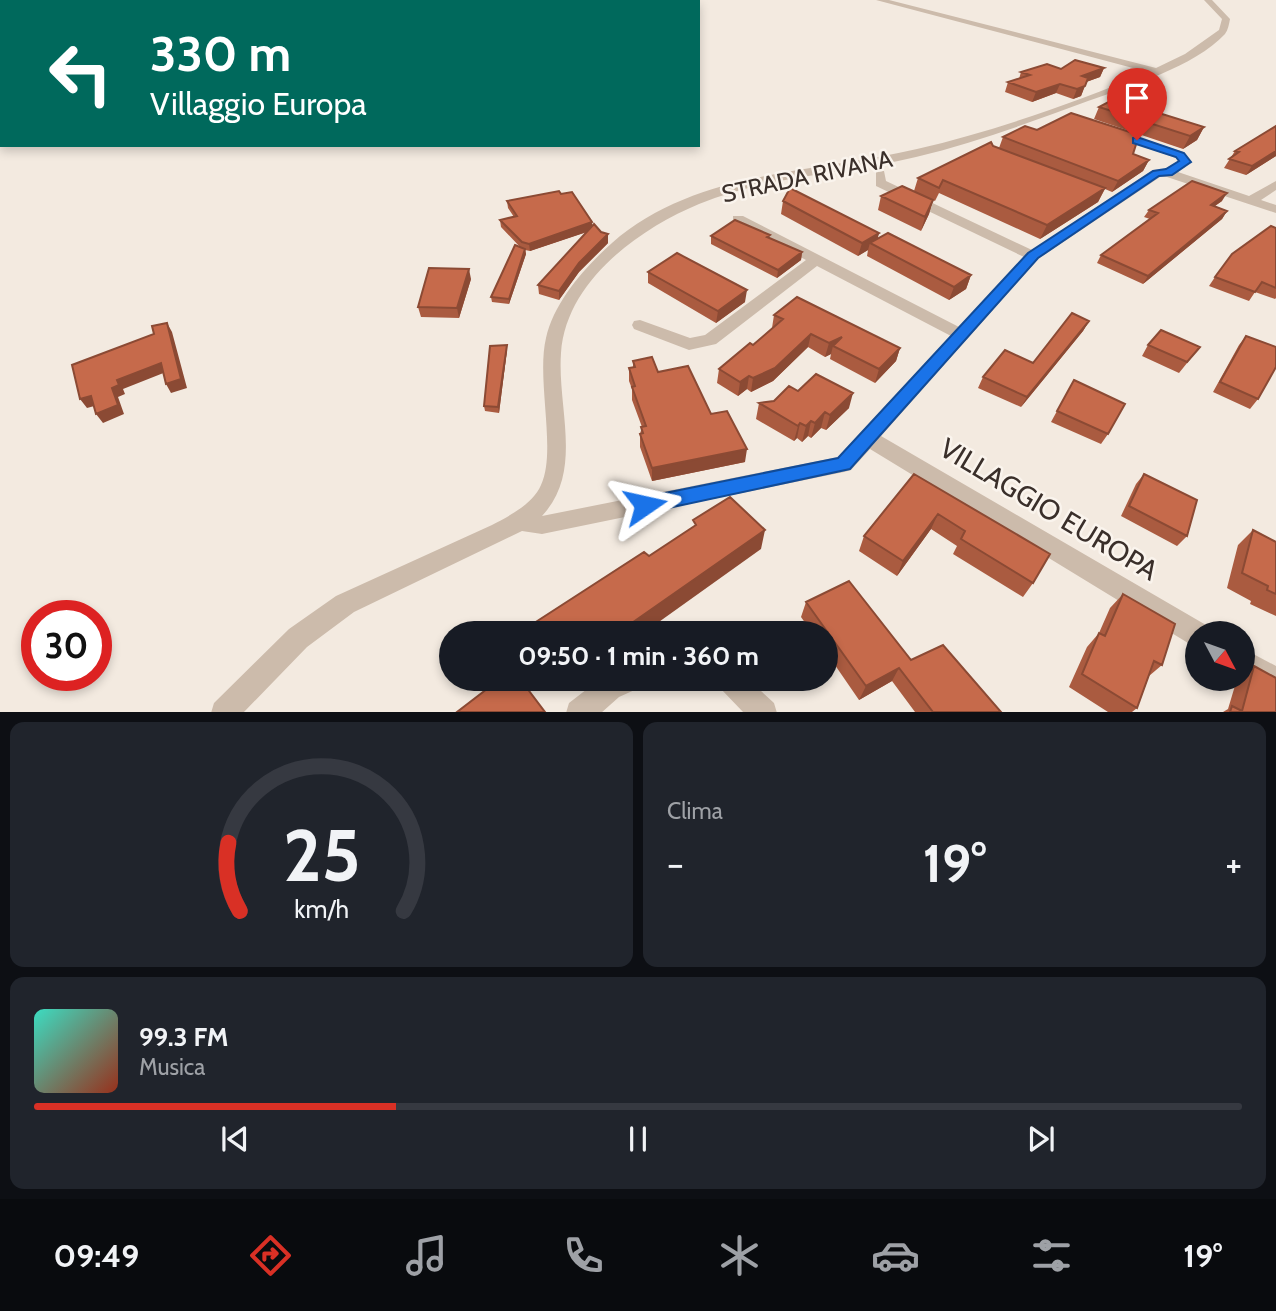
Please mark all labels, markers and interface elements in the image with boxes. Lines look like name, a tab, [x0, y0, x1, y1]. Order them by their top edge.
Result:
text: 330 m	[150, 24, 291, 83]
icon: left	[35, 28, 126, 119]
pin	[1107, 68, 1167, 140]
icon: arrive	[1118, 79, 1156, 117]
text: Villaggio Europa	[150, 84, 367, 123]
street label: STRADA RIVANA	[719, 144, 895, 208]
street label: VILLAGGIO EUROPA	[934, 431, 1165, 588]
position arrow	[608, 468, 682, 542]
speed limit sign: 30	[21, 600, 112, 691]
north arrow	[1185, 621, 1255, 691]
map controls	[1185, 621, 1255, 691]
text: 09:50 · 1 min · 360 m	[518, 640, 759, 672]
text: Clima	[667, 797, 723, 825]
text: 25	[283, 811, 360, 899]
text: 19°	[923, 832, 986, 895]
text: −	[667, 840, 684, 887]
text: +	[1225, 840, 1242, 887]
text: km/h	[294, 893, 349, 923]
text: 99.3 FM	[139, 1021, 228, 1053]
text: Musica	[139, 1053, 205, 1081]
icon: previous	[216, 1120, 254, 1158]
icon: pause	[619, 1120, 657, 1158]
icon: next	[1022, 1120, 1060, 1158]
icon: directions	[246, 1231, 295, 1280]
icon: music	[402, 1231, 451, 1280]
icon: phone	[559, 1231, 608, 1280]
icon: climate	[715, 1231, 764, 1280]
icon: car	[871, 1231, 920, 1280]
icon: filters	[1027, 1231, 1076, 1280]
text: 09:49	[54, 1236, 139, 1275]
text: 19°	[1183, 1236, 1222, 1275]

